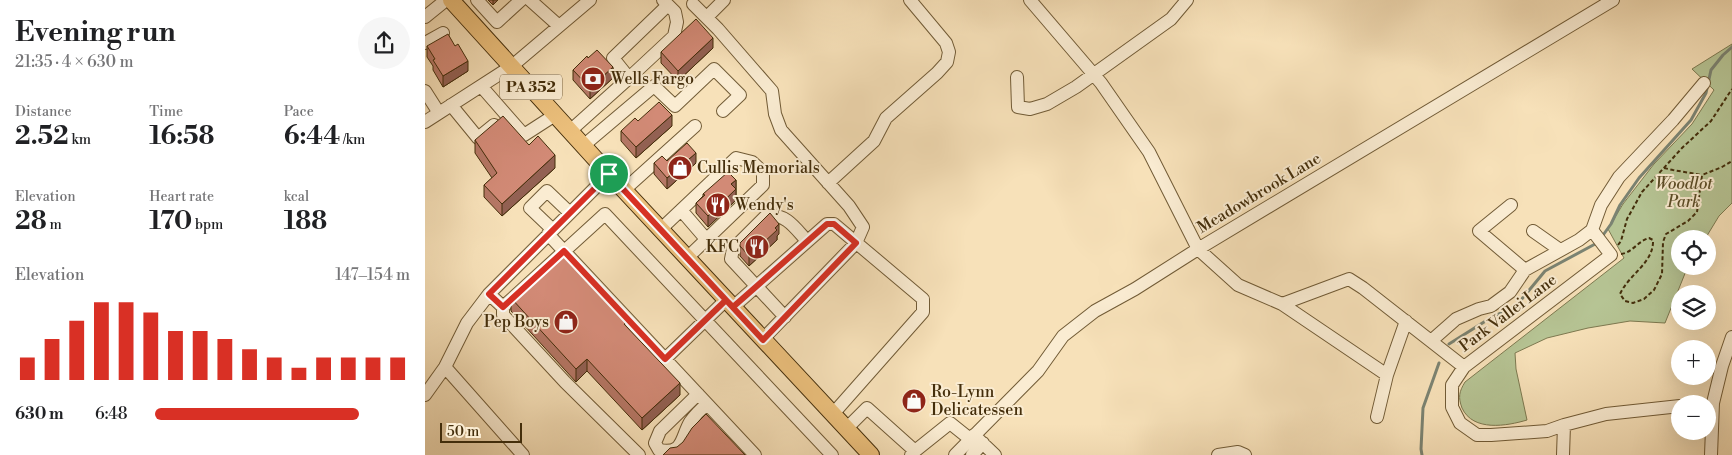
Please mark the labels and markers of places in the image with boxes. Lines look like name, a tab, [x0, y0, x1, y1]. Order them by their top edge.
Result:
bank icon: Wells Fargo	[580, 66, 606, 92]
place label: Wells Fargo	[610, 69, 694, 89]
pin	[588, 153, 630, 195]
shop icon: Cullis Memorials	[667, 155, 693, 181]
place label: Cullis Memorials	[697, 158, 820, 178]
restaurant icon: Wendy's	[705, 192, 731, 218]
place label: Wendy's	[734, 195, 794, 215]
restaurant icon: KFC	[744, 234, 770, 260]
place label: KFC	[706, 237, 739, 257]
shop icon: Pep Boys	[553, 309, 579, 335]
place label: Pep Boys	[484, 312, 549, 332]
place label: Ro-Lynn Delicatessen	[931, 382, 1023, 420]
shop icon: Ro-Lynn Delicatessen	[901, 388, 927, 414]

